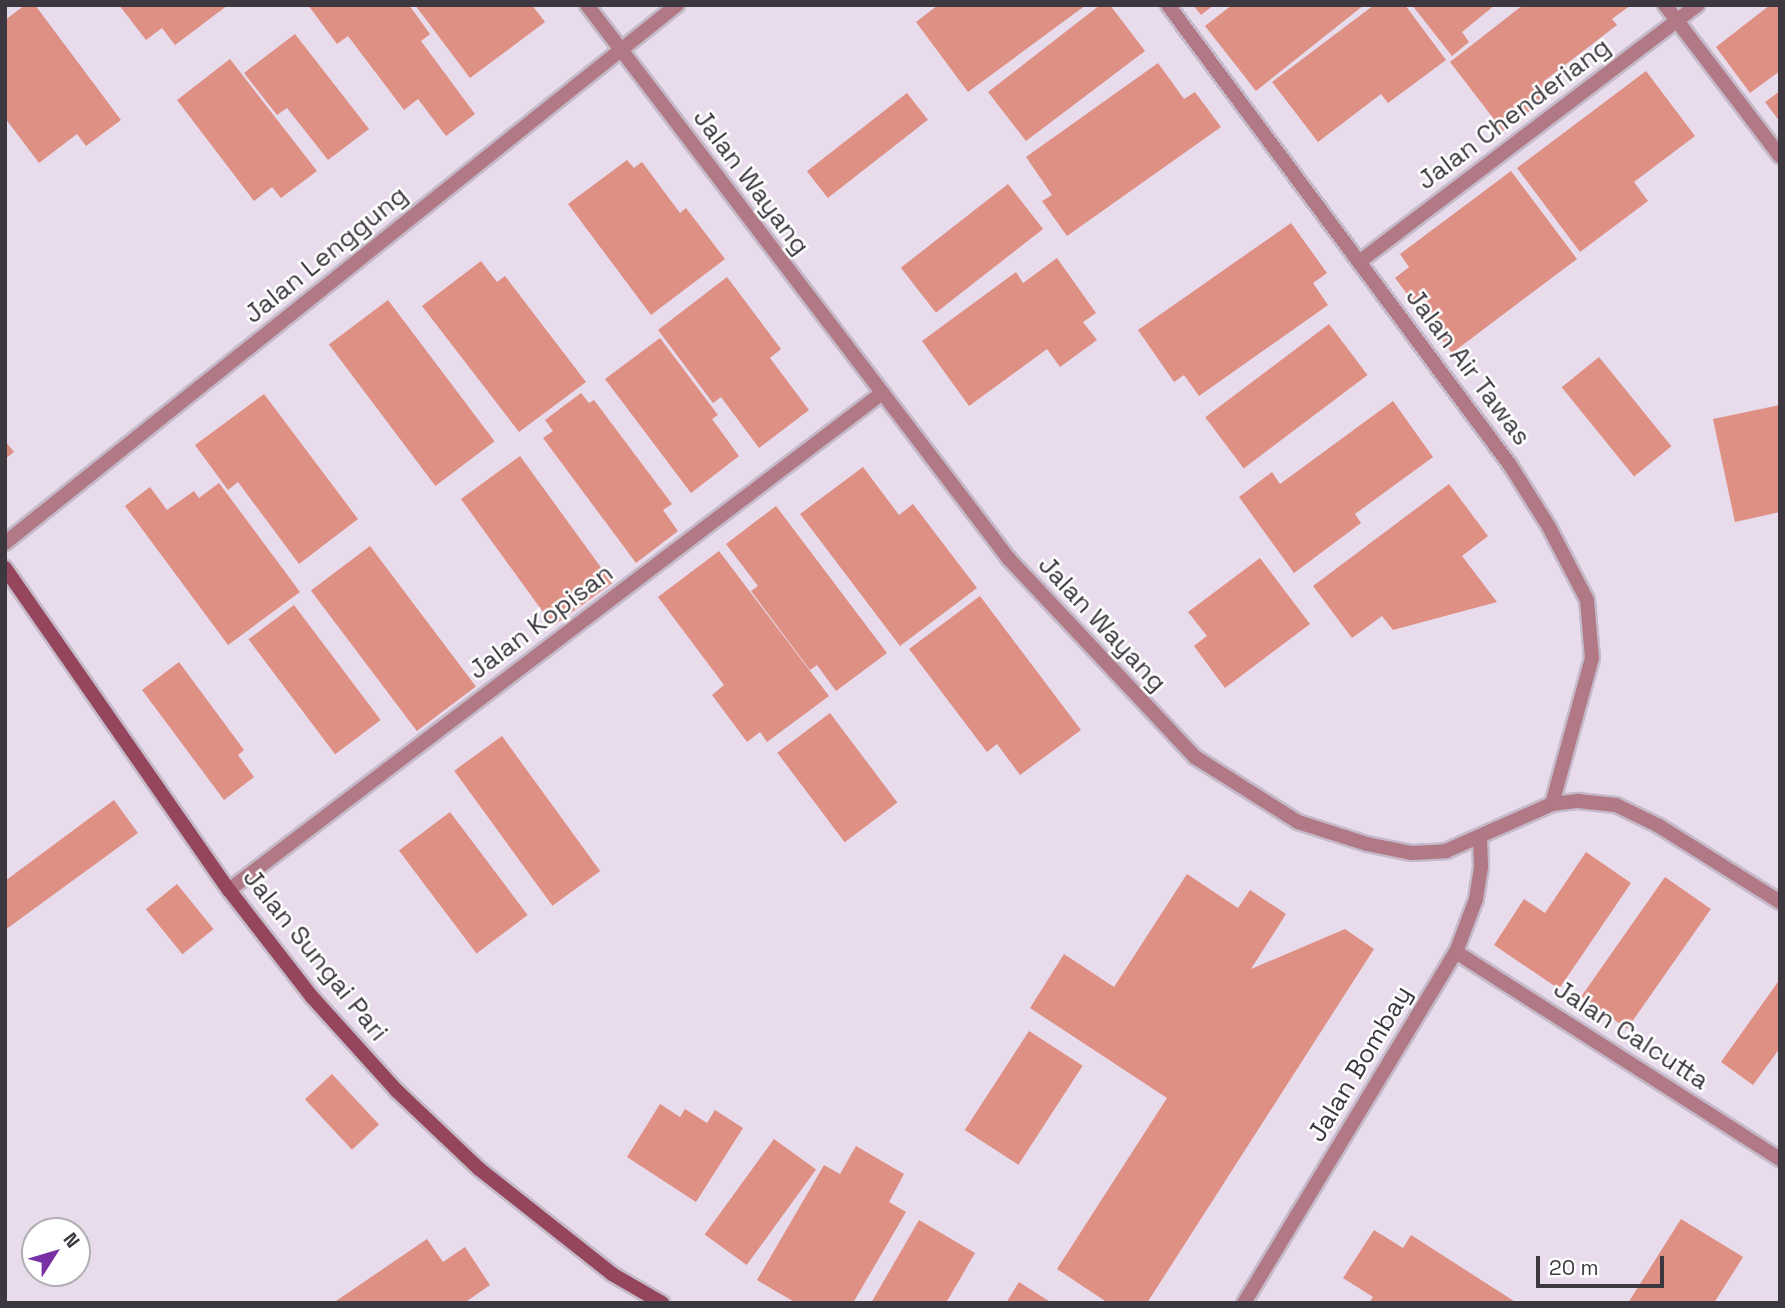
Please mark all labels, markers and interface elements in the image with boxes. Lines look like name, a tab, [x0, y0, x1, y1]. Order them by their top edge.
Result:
street label: Jalan Chenderiang	[1411, 31, 1617, 197]
street label: Jalan Wayang	[686, 103, 816, 261]
street label: Jalan Lenggung	[238, 180, 414, 330]
street label: Jalan Air Tawas	[1398, 282, 1538, 452]
street label: Jalan Wayang	[1031, 550, 1173, 698]
street label: Jalan Kopisan	[463, 558, 619, 686]
street label: Jalan Sungai Pari	[236, 863, 394, 1047]
street label: Jalan Calcutta	[1548, 973, 1714, 1097]
street label: Jalan Bombay	[1301, 980, 1419, 1148]
north arrow	[21, 1217, 91, 1287]
text: N	[58, 1228, 85, 1253]
scale bar	[1540, 1242, 1668, 1286]
text: 20 m	[1549, 1254, 1599, 1281]

